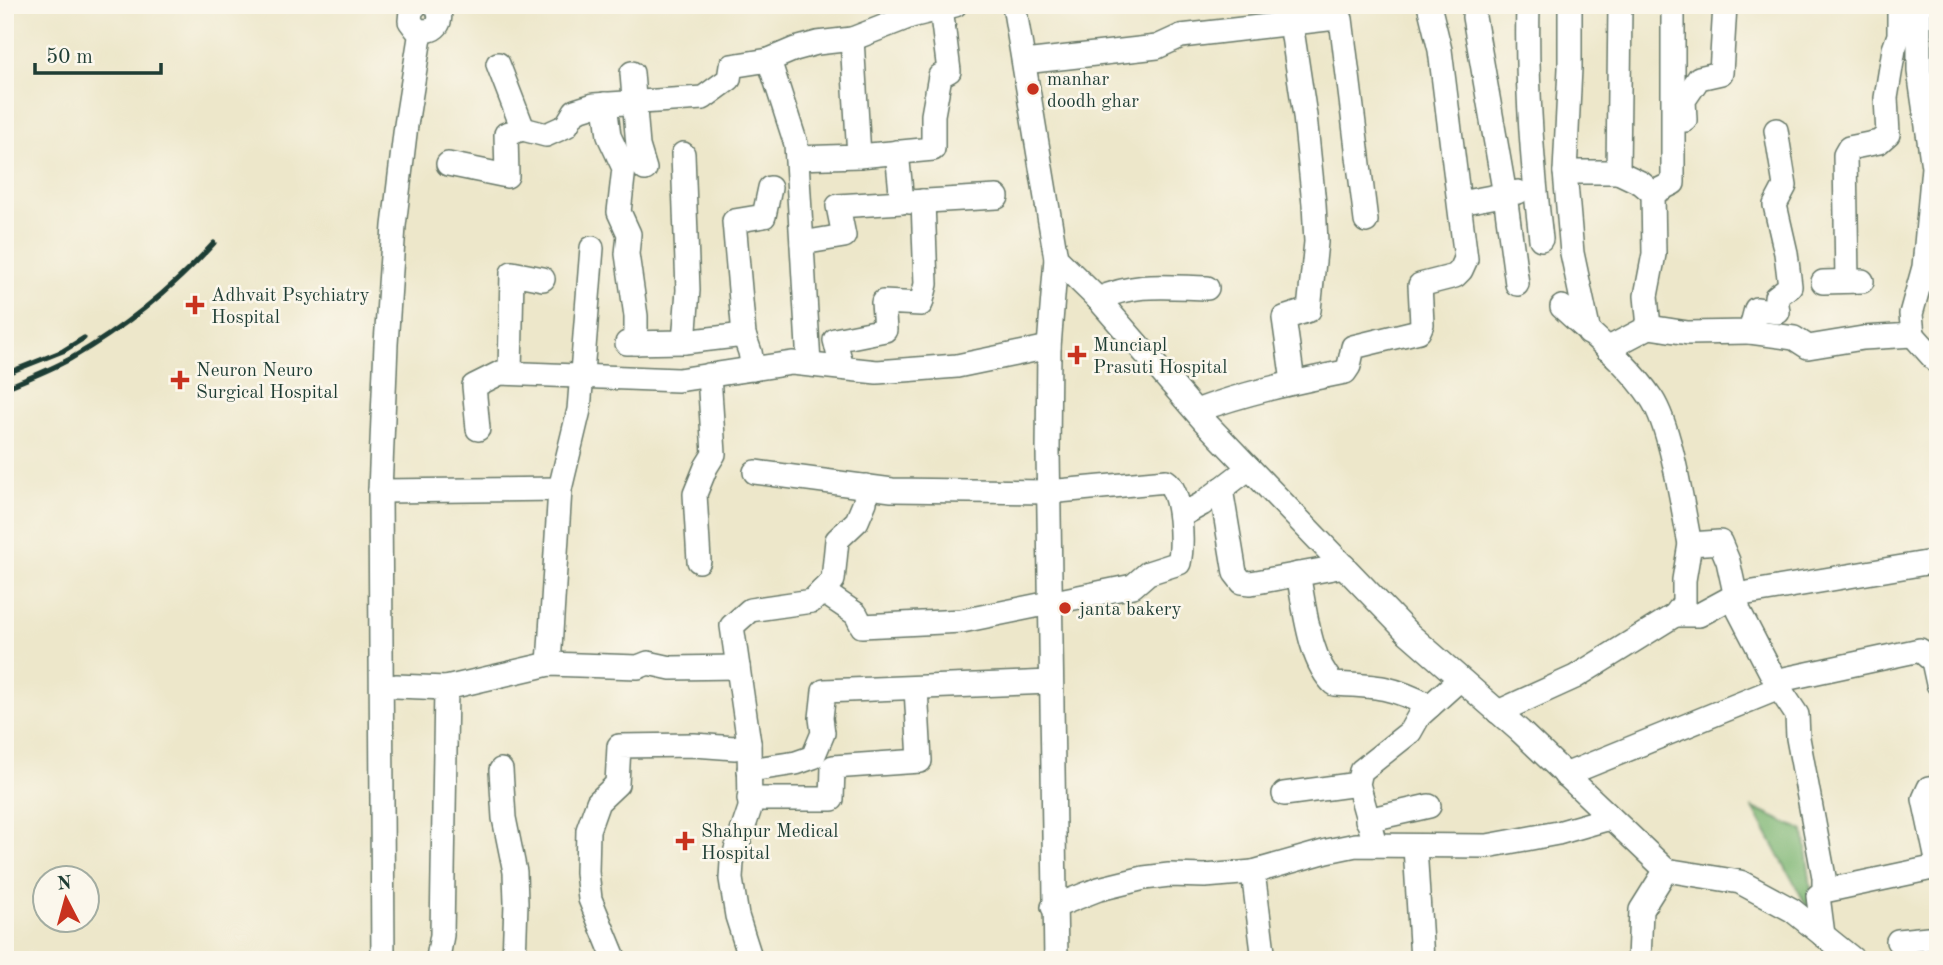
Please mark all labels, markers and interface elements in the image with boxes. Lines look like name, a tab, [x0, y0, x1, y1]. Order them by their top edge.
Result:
scale bar	[35, 32, 161, 76]
text: 50 m	[46, 47, 93, 68]
place label: manhar doodh ghar	[1047, 71, 1139, 112]
marker: manhar doodh ghar	[1025, 81, 1041, 97]
place label: Adhvait Psychiatry Hospital	[211, 287, 370, 328]
marker: Adhvait Psychiatry Hospital	[185, 295, 205, 315]
place label: Munciapl Prasuti Hospital	[1093, 337, 1227, 378]
marker: Munciapl Prasuti Hospital	[1067, 345, 1087, 365]
place label: Neuron Neuro Surgical Hospital	[196, 362, 338, 403]
marker: Neuron Neuro Surgical Hospital	[170, 370, 190, 390]
marker: janta bakery	[1057, 600, 1073, 616]
place label: janta bakery	[1078, 601, 1182, 620]
place label: Shahpur Medical Hospital	[701, 823, 838, 864]
marker: Shahpur Medical Hospital	[675, 831, 695, 851]
north arrow	[32, 864, 102, 934]
text: N	[56, 874, 73, 895]

